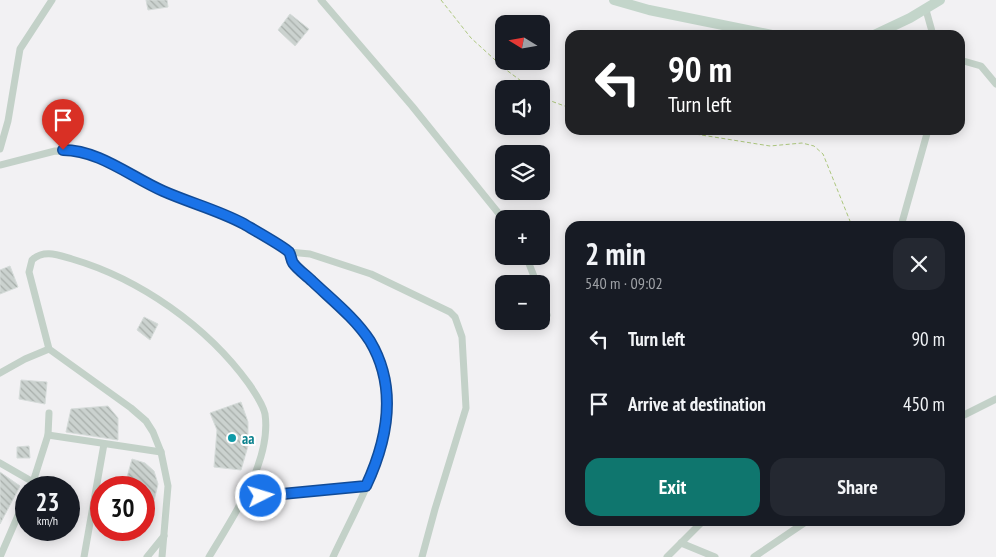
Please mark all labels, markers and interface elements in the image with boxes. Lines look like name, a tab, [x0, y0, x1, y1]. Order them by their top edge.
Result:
north arrow	[495, 15, 550, 70]
map controls	[495, 15, 550, 330]
text: 90 m	[668, 46, 732, 92]
icon: left	[585, 50, 650, 115]
button: sound	[495, 80, 550, 135]
text: Turn left	[668, 90, 732, 118]
pin	[42, 99, 84, 150]
icon: arrive	[49, 106, 77, 134]
button: layers	[495, 145, 550, 200]
button: +	[495, 210, 550, 265]
text: 2 min	[585, 234, 646, 273]
button: close	[893, 238, 945, 290]
text: 540 m · 09:02	[585, 273, 663, 293]
button: −	[495, 275, 550, 330]
icon: left	[585, 325, 613, 353]
text: Turn left	[628, 327, 685, 351]
text: 90 m	[912, 327, 945, 351]
icon: arrive	[585, 390, 613, 418]
text: Arrive at destination	[628, 392, 766, 416]
text: 450 m	[903, 392, 945, 416]
place label: aa	[242, 429, 254, 448]
marker: aa	[226, 432, 238, 444]
button: Exit	[585, 458, 760, 516]
button: Share	[770, 458, 945, 516]
position arrow	[234, 469, 286, 521]
speed limit sign: 30	[90, 476, 155, 541]
text: 23	[36, 486, 59, 518]
text: km/h	[37, 513, 58, 528]

